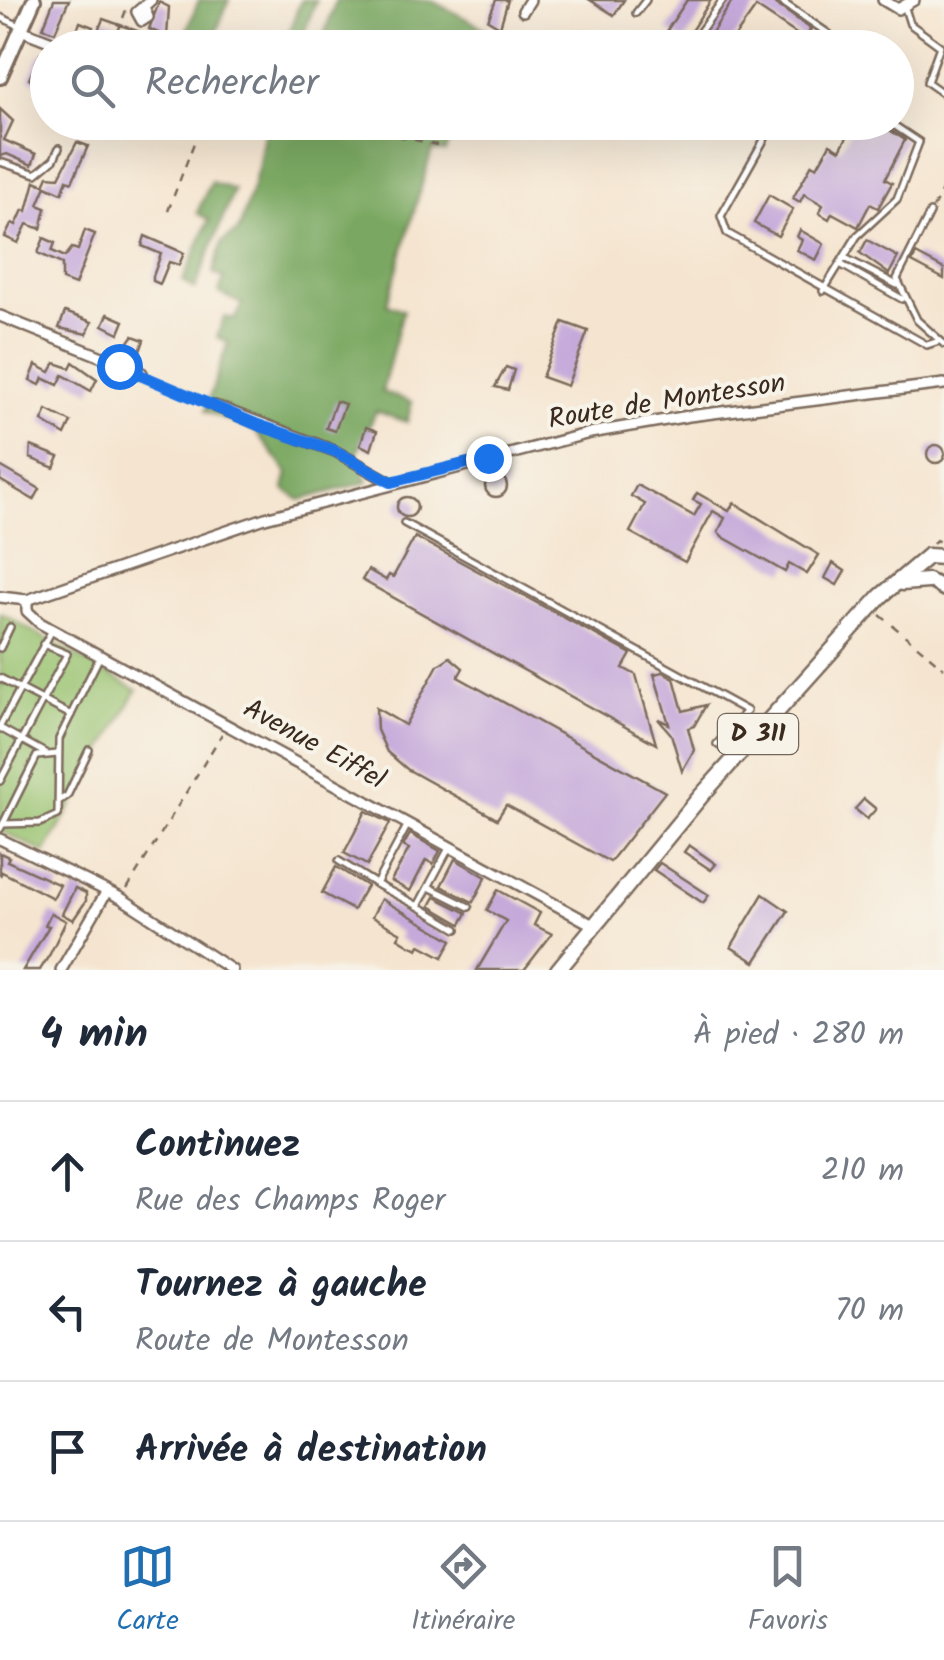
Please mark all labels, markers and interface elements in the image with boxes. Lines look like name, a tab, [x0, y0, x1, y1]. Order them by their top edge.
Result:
search box	[30, 30, 914, 140]
text: Rechercher	[145, 55, 318, 115]
icon: search	[65, 58, 120, 113]
route start	[97, 344, 143, 390]
street label: Route de Montesson	[545, 361, 789, 443]
route end	[466, 436, 512, 482]
street label: Avenue Eiffel	[234, 687, 394, 803]
road number: D 311	[718, 714, 798, 754]
text: 4 min	[40, 1002, 148, 1069]
text: À pied · 280 m	[693, 1010, 904, 1061]
text: Continuez	[135, 1116, 300, 1176]
icon: ahead	[40, 1144, 95, 1199]
text: 210 m	[821, 1146, 904, 1197]
text: Rue des Champs Roger	[135, 1176, 445, 1227]
text: Tournez à gauche	[135, 1256, 427, 1316]
icon: left	[40, 1284, 95, 1339]
text: 70 m	[835, 1286, 904, 1337]
text: Route de Montesson	[135, 1316, 409, 1367]
text: Arrivée à destination	[135, 1421, 487, 1481]
icon: arrive	[40, 1424, 95, 1479]
tab: Carte	[116, 1539, 179, 1644]
tab: Itinéraire	[411, 1539, 515, 1644]
tab: Favoris	[748, 1539, 828, 1644]

